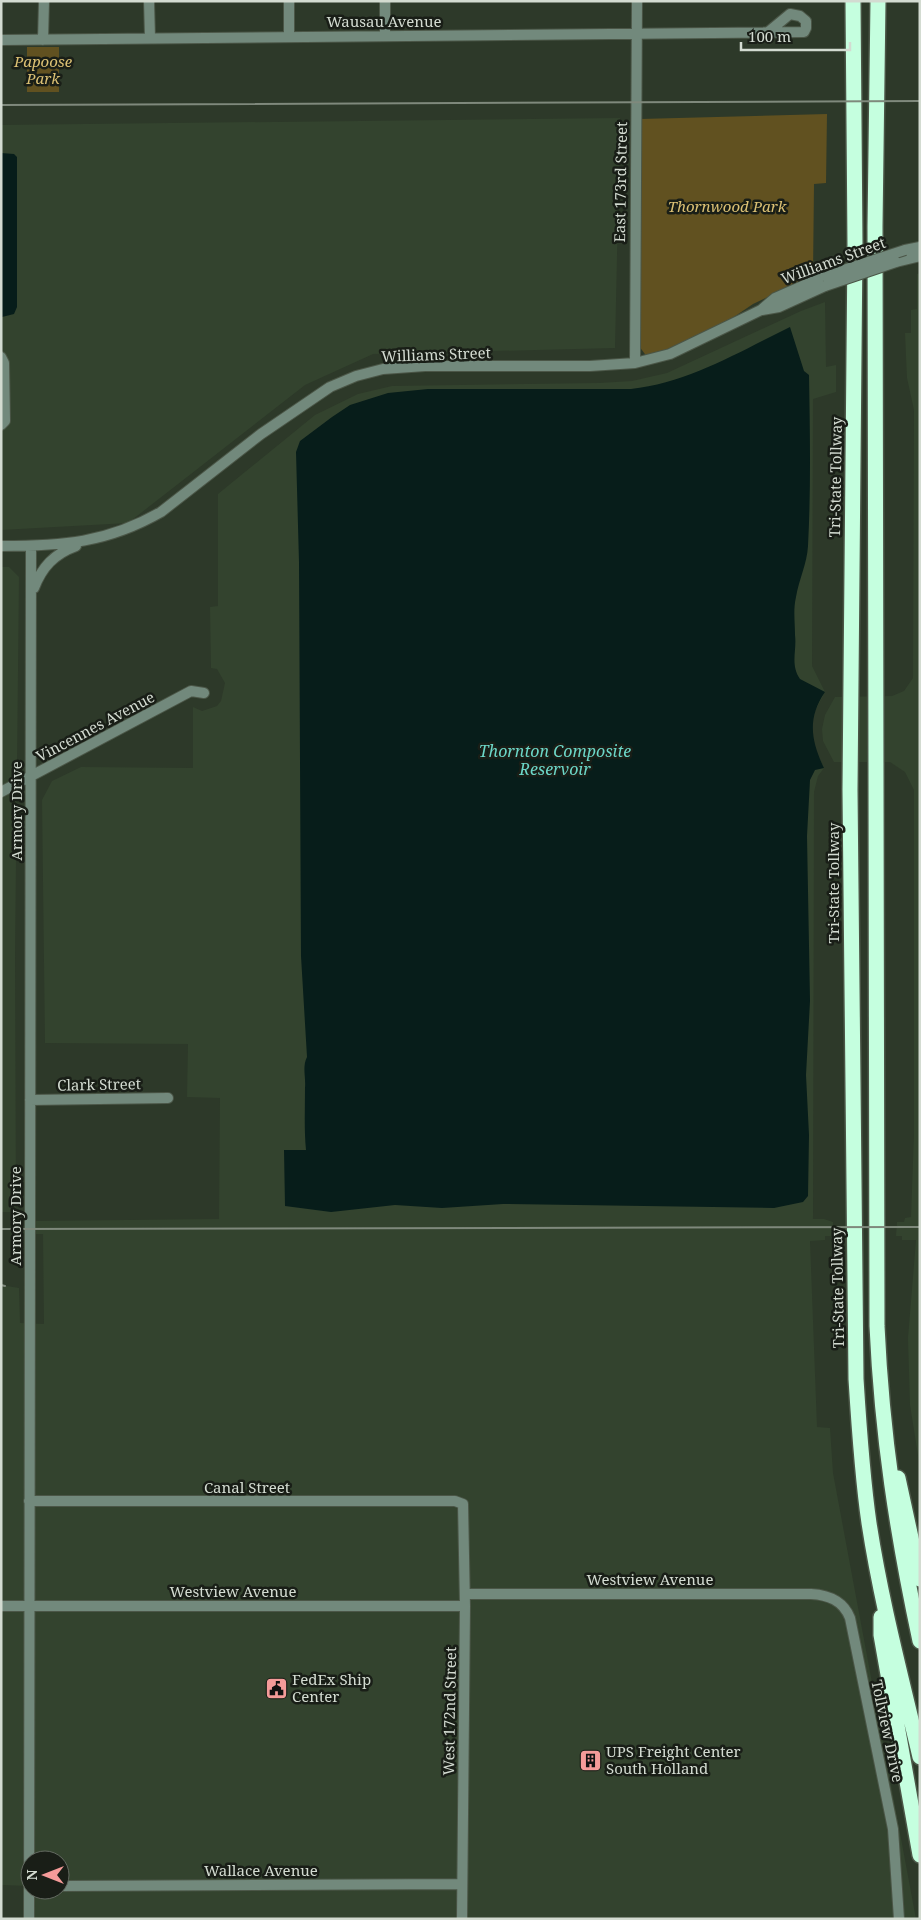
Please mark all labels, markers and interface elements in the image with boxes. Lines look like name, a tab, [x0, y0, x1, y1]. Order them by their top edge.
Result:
street label: Wausau Avenue	[327, 11, 441, 31]
scale bar	[741, 20, 850, 52]
text: 100 m	[748, 26, 791, 46]
park label: Papoose Park	[13, 51, 73, 88]
street label: East 173rd Street	[609, 121, 631, 243]
park label: Thornwood Park	[668, 196, 787, 216]
street label: Williams Street	[778, 232, 888, 288]
street label: Williams Street	[381, 342, 491, 366]
street label: Tri-State Tollway	[824, 416, 846, 538]
street label: Vincennes Avenue	[32, 686, 158, 766]
water label: Thornton Composite Reservoir	[479, 740, 631, 780]
street label: Armory Drive	[6, 761, 26, 861]
street label: Tri-State Tollway	[823, 822, 843, 943]
street label: Clark Street	[57, 1073, 141, 1095]
street label: Armory Drive	[5, 1166, 25, 1266]
street label: Tri-State Tollway	[826, 1227, 848, 1349]
street label: Canal Street	[204, 1477, 290, 1497]
street label: Westview Avenue	[587, 1569, 713, 1589]
street label: Westview Avenue	[170, 1581, 296, 1601]
street label: West 172nd Street	[438, 1647, 460, 1775]
place label: FedEx Ship Center	[292, 1669, 371, 1706]
public building icon: FedEx Ship Center	[264, 1676, 288, 1700]
street label: Tollview Drive	[867, 1678, 909, 1784]
place label: UPS Freight Center South Holland	[606, 1741, 741, 1778]
building icon: UPS Freight Center South Holland	[578, 1748, 602, 1772]
north arrow	[20, 1850, 70, 1900]
street label: Wallace Avenue	[204, 1860, 318, 1880]
text: N	[22, 1869, 41, 1881]

